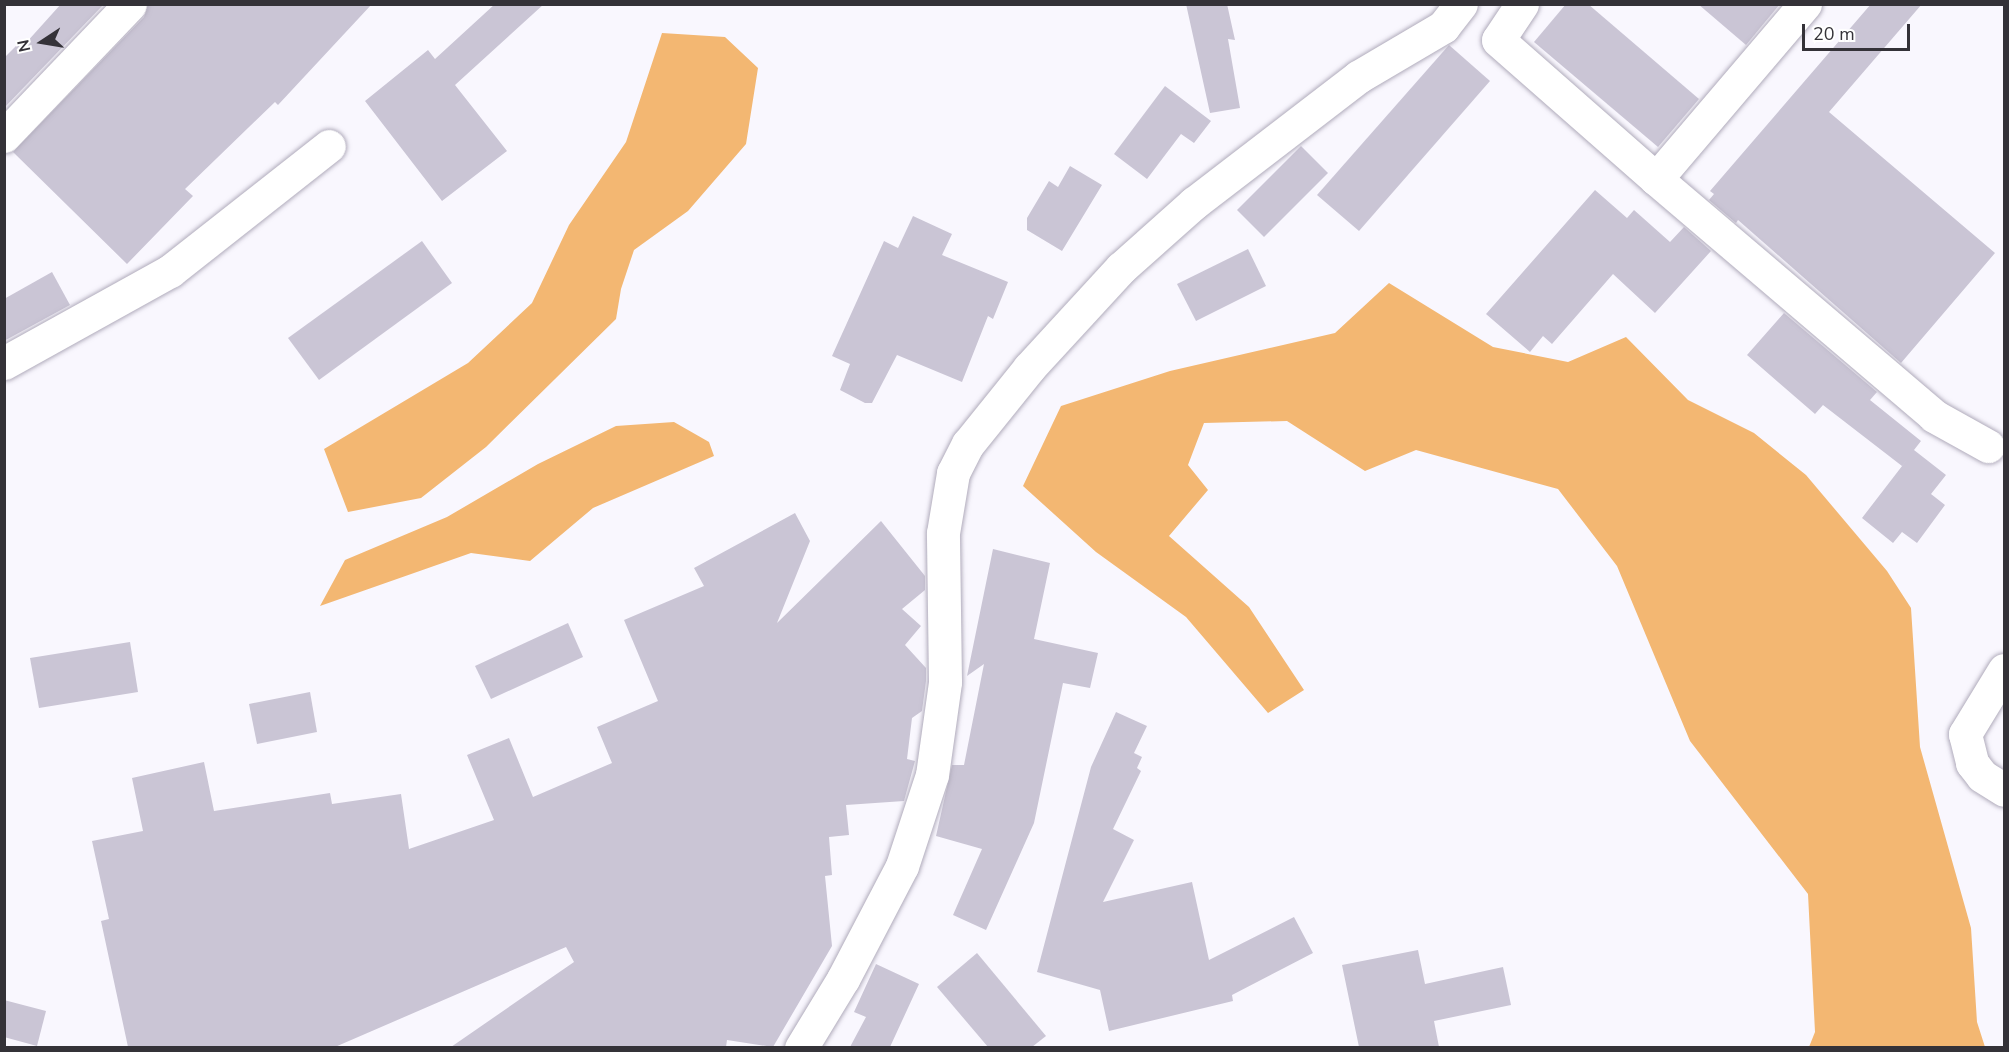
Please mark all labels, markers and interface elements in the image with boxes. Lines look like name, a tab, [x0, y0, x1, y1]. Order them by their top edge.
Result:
north arrow	[12, 12, 72, 72]
scale bar	[1805, 12, 1913, 50]
text: 20 m	[1813, 22, 1855, 46]
text: N	[12, 38, 36, 54]

